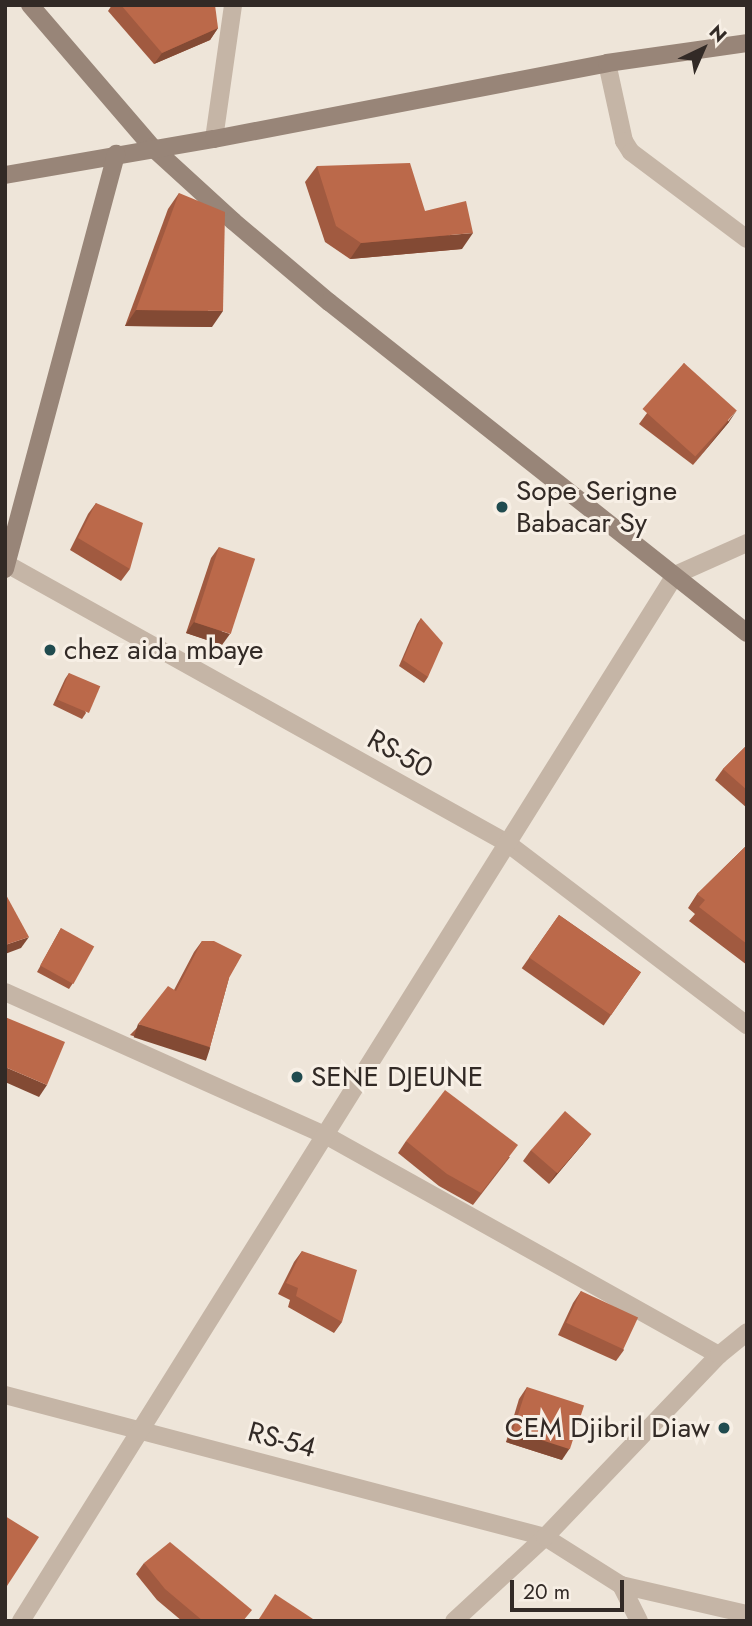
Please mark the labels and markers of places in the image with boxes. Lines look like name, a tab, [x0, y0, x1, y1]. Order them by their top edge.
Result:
place label: Sope Serigne Babacar Sy	[516, 474, 677, 540]
marker: Sope Serigne Babacar Sy	[494, 499, 510, 515]
place label: chez aida mbaye	[64, 633, 263, 667]
marker: chez aida mbaye	[42, 642, 58, 658]
place label: SENE DJEUNE	[311, 1060, 483, 1094]
marker: SENE DJEUNE	[289, 1069, 305, 1085]
place label: CEM Djibril Diaw	[505, 1411, 710, 1445]
marker: CEM Djibril Diaw	[716, 1420, 732, 1436]

